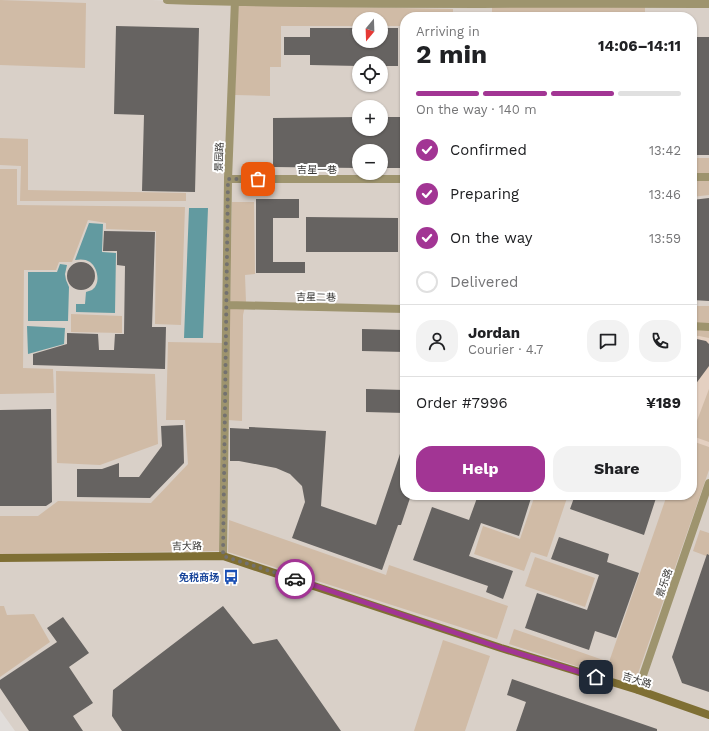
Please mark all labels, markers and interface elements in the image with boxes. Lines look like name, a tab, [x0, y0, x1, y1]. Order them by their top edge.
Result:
north arrow	[352, 12, 388, 48]
map controls	[352, 12, 388, 180]
text: Arriving in	[416, 24, 480, 39]
text: 14:06–14:11	[598, 37, 681, 55]
text: 2 min	[416, 39, 487, 69]
button: locate	[352, 56, 388, 92]
button: +	[352, 100, 388, 136]
text: On the way · 140 m	[416, 102, 537, 117]
icon: check	[416, 139, 438, 161]
text: Confirmed	[450, 141, 527, 159]
street label: 景园路	[213, 142, 225, 172]
text: 13:42	[649, 143, 681, 158]
button: −	[352, 144, 388, 180]
pin	[241, 162, 275, 196]
street label: 吉星一巷	[297, 164, 337, 175]
icon: bag	[247, 168, 269, 190]
icon: check	[416, 183, 438, 205]
text: Preparing	[450, 185, 519, 203]
text: 13:46	[649, 187, 681, 202]
icon: check	[416, 227, 438, 249]
text: On the way	[450, 229, 532, 247]
text: 13:59	[649, 231, 681, 246]
text: Delivered	[450, 273, 518, 291]
street label: 吉星二巷	[296, 291, 336, 303]
button: person	[416, 320, 458, 362]
button: chat	[587, 320, 629, 362]
button: phone	[639, 320, 681, 362]
text: Jordan	[468, 324, 520, 342]
text: Courier · 4.7	[468, 342, 543, 357]
text: Order #7996	[416, 394, 508, 412]
text: ¥189	[646, 394, 681, 412]
button: Help	[416, 446, 545, 492]
button: Share	[553, 446, 681, 492]
street label: 吉大路	[172, 540, 202, 552]
courier	[275, 559, 315, 599]
street label: 景乐路	[654, 567, 674, 599]
bus stop icon: 免税商场	[222, 568, 240, 586]
icon: car	[284, 568, 306, 590]
place label: 免税商场	[178, 572, 219, 583]
pin	[579, 660, 613, 694]
icon: home	[585, 666, 607, 688]
street label: 吉大路	[621, 670, 653, 690]

